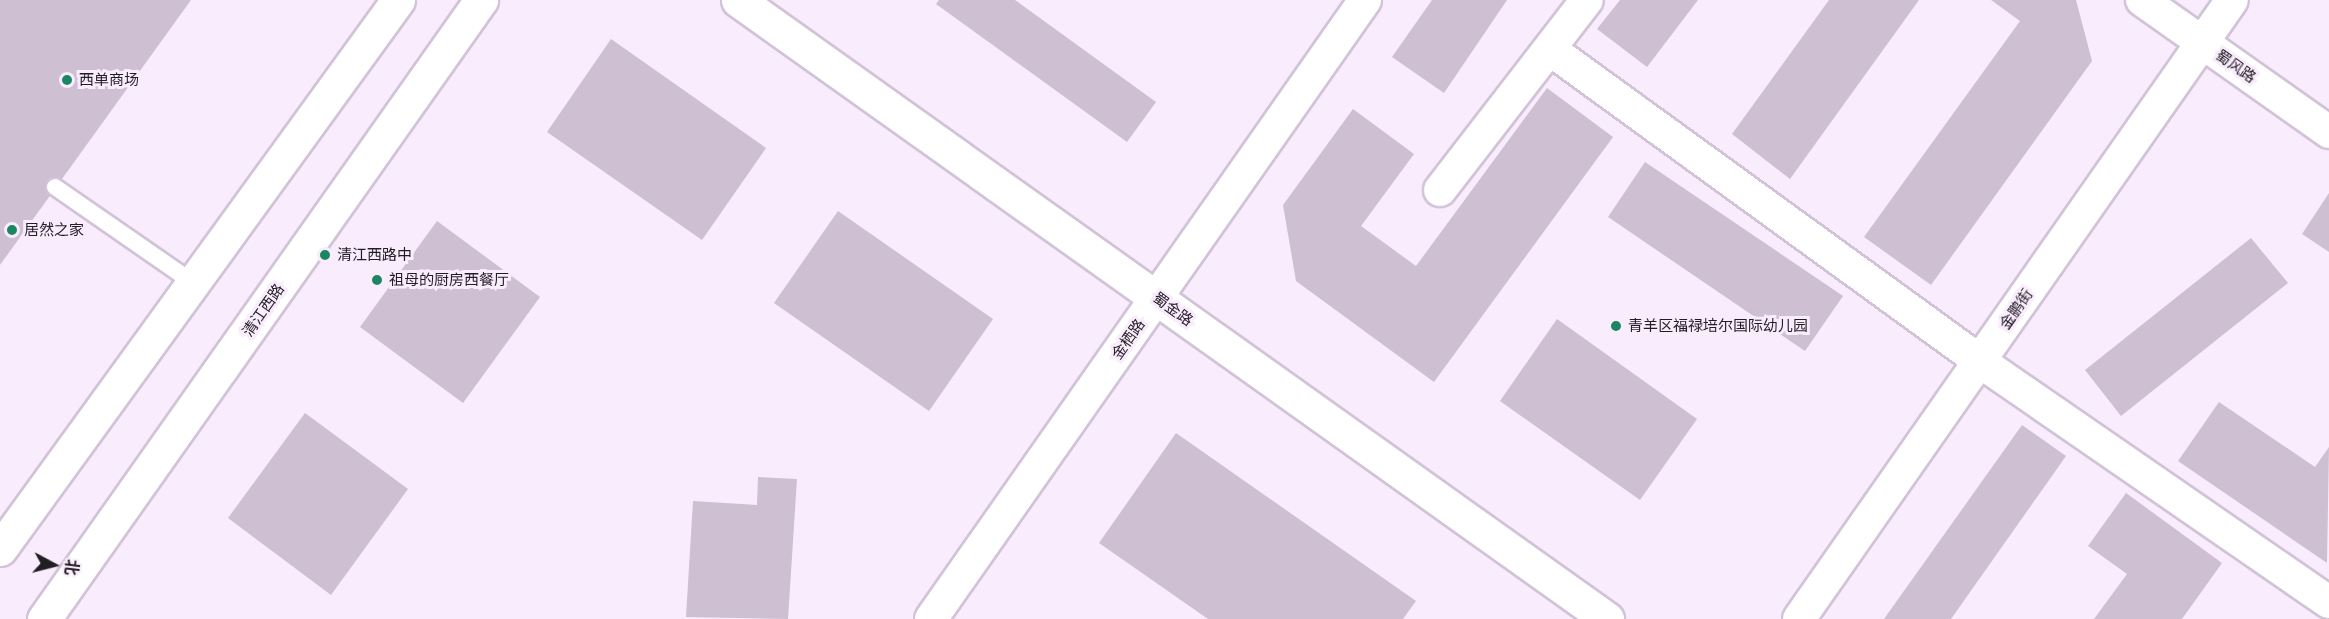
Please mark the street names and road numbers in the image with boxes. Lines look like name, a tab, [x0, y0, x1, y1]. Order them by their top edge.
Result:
street label: 蜀风路	[2212, 46, 2260, 86]
street label: 清江西路	[238, 280, 288, 340]
street label: 金鹏街	[1996, 285, 2036, 333]
street label: 蜀金路	[1150, 288, 1196, 330]
street label: 金栖路	[1108, 315, 1148, 363]

